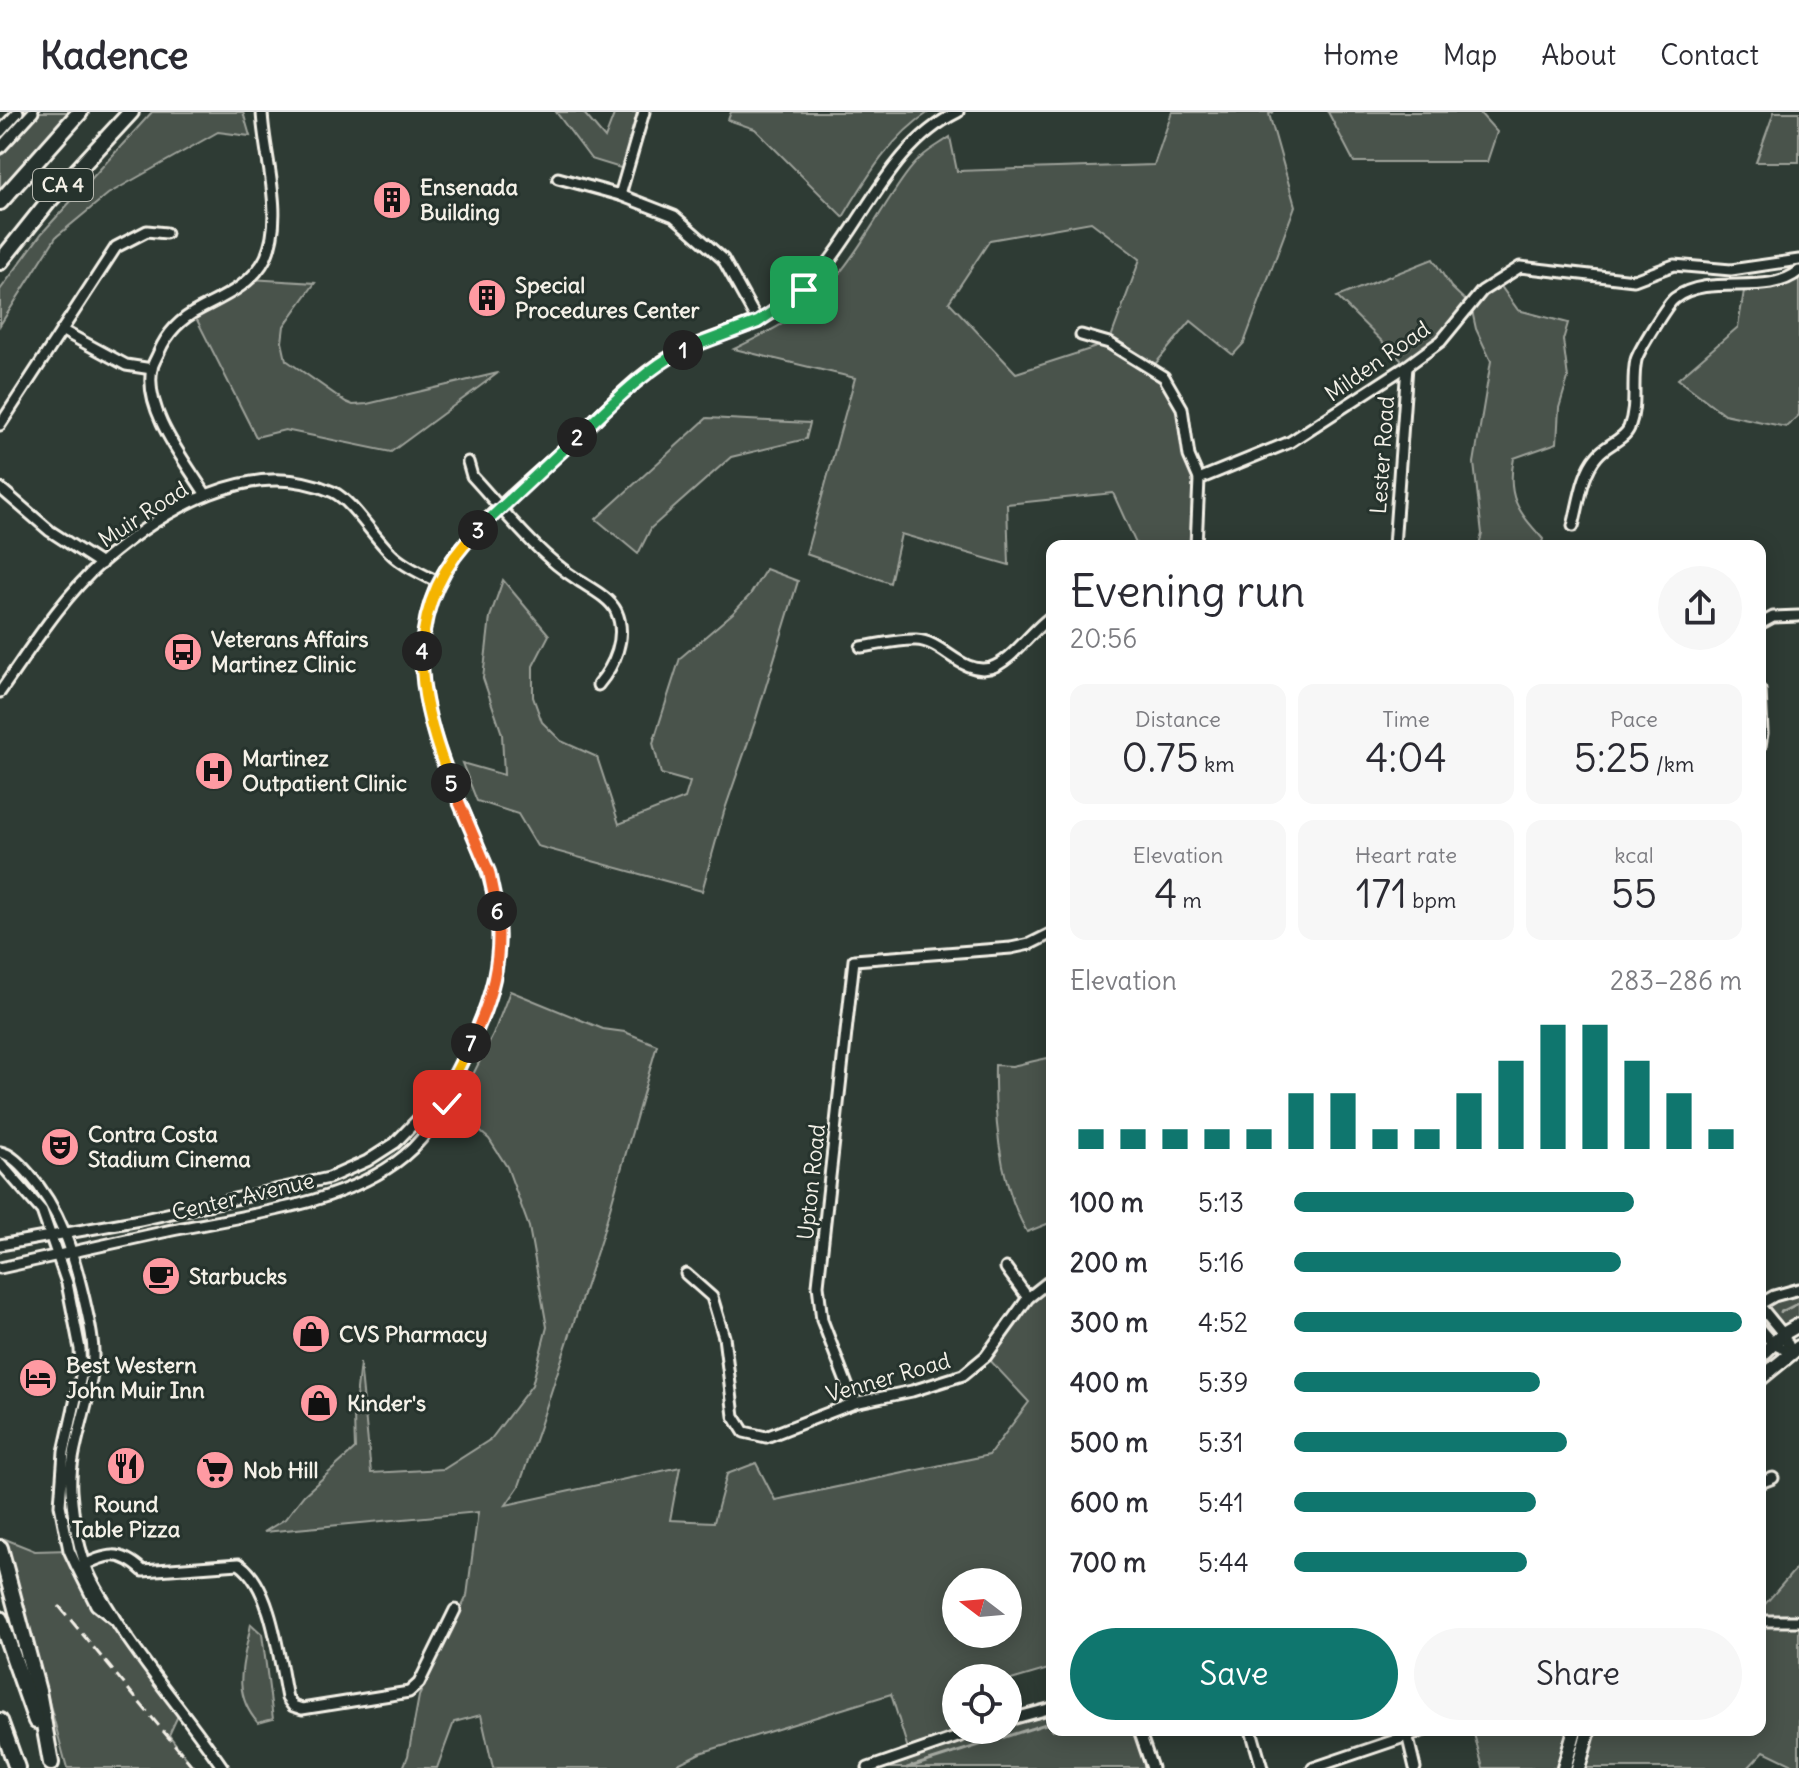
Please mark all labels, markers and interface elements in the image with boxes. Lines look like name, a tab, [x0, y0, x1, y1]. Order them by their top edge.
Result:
text: Kadence	[40, 32, 189, 79]
text: Home	[1323, 37, 1399, 73]
text: Map	[1443, 37, 1497, 73]
text: About	[1541, 37, 1616, 73]
text: Contact	[1660, 37, 1759, 73]
road number: CA 4	[33, 169, 93, 201]
place label: Ensenada Building	[420, 173, 519, 226]
building icon: Ensenada Building	[371, 179, 413, 221]
pin	[770, 256, 838, 324]
icon: arrive	[782, 268, 826, 312]
place label: Special Procedures Center	[515, 271, 701, 324]
building icon: Special Procedures Center	[466, 277, 508, 319]
street label: Milden Road	[1319, 315, 1435, 407]
pin: 1	[663, 330, 703, 370]
text: 1	[679, 336, 687, 364]
street label: Lester Road	[1364, 395, 1400, 515]
pin: 2	[557, 417, 597, 457]
text: 2	[571, 423, 583, 451]
street label: Muir Road	[93, 475, 193, 553]
pin: 3	[458, 510, 498, 550]
text: 3	[472, 516, 484, 544]
text: Evening run	[1070, 564, 1305, 619]
button: share	[1658, 566, 1742, 650]
text: 20:56	[1070, 622, 1137, 655]
place label: Veterans Affairs Martinez Clinic	[211, 625, 369, 678]
bus stop icon: Veterans Affairs Martinez Clinic	[162, 631, 204, 673]
pin: 4	[402, 631, 442, 671]
text: 4	[416, 637, 428, 665]
text: Distance	[1135, 705, 1221, 733]
text: Time	[1382, 705, 1430, 733]
text: Pace	[1610, 705, 1658, 733]
text: 0.75	[1122, 733, 1199, 783]
text: 4:04	[1365, 733, 1447, 783]
text: 5:25	[1574, 733, 1651, 783]
place label: Martinez Outpatient Clinic	[242, 744, 407, 797]
hospital icon: Martinez Outpatient Clinic	[193, 750, 235, 792]
text: km	[1199, 750, 1234, 778]
text: /km	[1651, 750, 1694, 778]
pin: 5	[431, 763, 471, 803]
text: 5	[445, 769, 457, 797]
text: Elevation	[1133, 841, 1223, 869]
text: Heart rate	[1355, 841, 1457, 869]
text: kcal	[1614, 841, 1654, 869]
text: 4	[1154, 869, 1177, 919]
text: 171	[1356, 869, 1407, 919]
text: 55	[1611, 869, 1657, 919]
text: m	[1177, 886, 1202, 914]
text: bpm	[1407, 886, 1456, 914]
pin: 6	[477, 891, 517, 931]
text: 6	[491, 897, 503, 925]
text: Elevation	[1070, 964, 1177, 997]
text: 283–286 m	[1610, 964, 1742, 997]
pin: 7	[451, 1023, 491, 1063]
text: 7	[466, 1029, 476, 1057]
pin	[413, 1070, 481, 1138]
icon: check	[425, 1082, 469, 1126]
place label: Contra Costa Stadium Cinema	[88, 1120, 251, 1173]
street label: Upton Road	[791, 1123, 831, 1241]
theatre icon: Contra Costa Stadium Cinema	[39, 1126, 81, 1168]
street label: Center Avenue	[169, 1166, 317, 1226]
text: 100 m	[1070, 1186, 1144, 1219]
text: 5:13	[1198, 1186, 1244, 1219]
text: 200 m	[1070, 1246, 1147, 1279]
text: 5:16	[1198, 1246, 1244, 1279]
cafe icon: Starbucks	[140, 1255, 182, 1297]
place label: Starbucks	[189, 1262, 287, 1290]
text: 300 m	[1070, 1306, 1148, 1339]
text: 4:52	[1198, 1306, 1248, 1339]
shop icon: CVS Pharmacy	[290, 1313, 332, 1355]
place label: CVS Pharmacy	[339, 1320, 488, 1348]
street label: Venner Road	[823, 1346, 953, 1408]
place label: Best Western John Muir Inn	[66, 1351, 205, 1404]
hotel icon: Best Western John Muir Inn	[17, 1357, 59, 1399]
text: 400 m	[1070, 1366, 1148, 1399]
text: 5:39	[1198, 1366, 1249, 1399]
shop icon: Kinder's	[298, 1382, 340, 1424]
place label: Kinder's	[347, 1389, 426, 1417]
text: 500 m	[1070, 1426, 1148, 1459]
text: 5:31	[1198, 1426, 1244, 1459]
restaurant icon: Round Table Pizza	[105, 1445, 147, 1487]
supermarket icon: Nob Hill	[194, 1449, 236, 1491]
place label: Nob Hill	[243, 1456, 318, 1484]
text: 600 m	[1070, 1486, 1148, 1519]
text: 5:41	[1198, 1486, 1244, 1519]
place label: Round Table Pizza	[72, 1490, 181, 1543]
text: 700 m	[1070, 1546, 1146, 1579]
text: 5:44	[1198, 1546, 1249, 1579]
north arrow	[942, 1568, 1022, 1648]
map controls	[942, 1568, 1022, 1744]
button: Save	[1070, 1628, 1398, 1720]
button: Share	[1414, 1628, 1742, 1720]
button: locate	[942, 1664, 1022, 1744]

